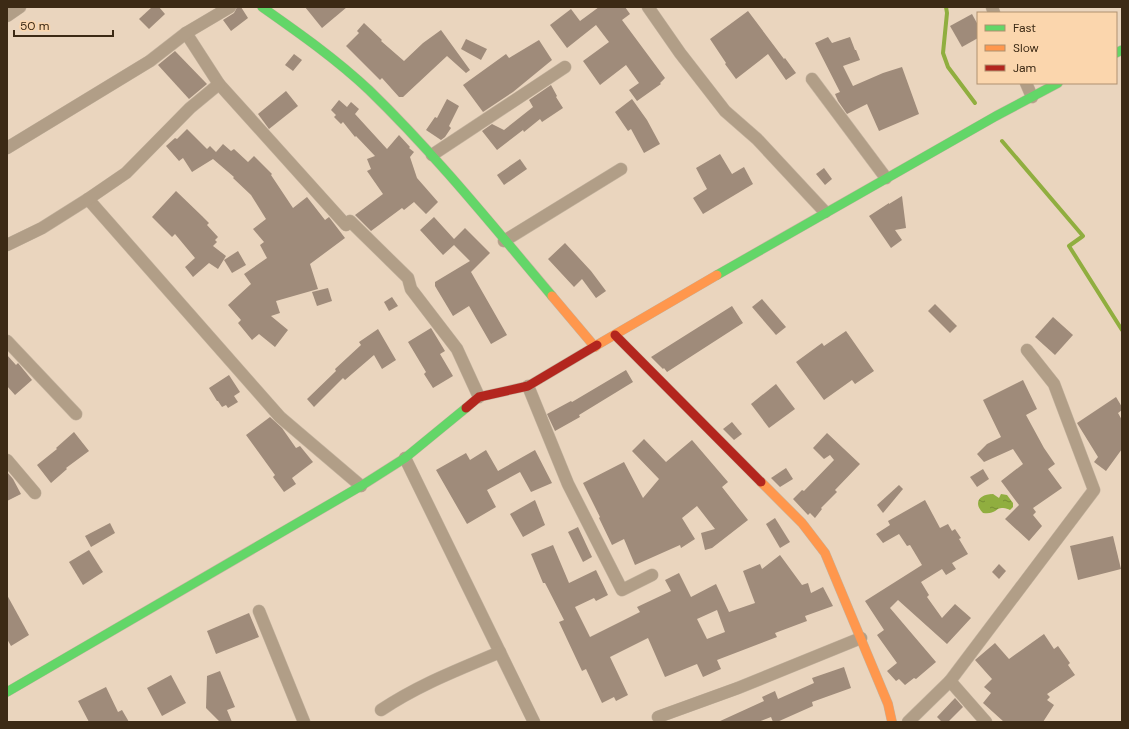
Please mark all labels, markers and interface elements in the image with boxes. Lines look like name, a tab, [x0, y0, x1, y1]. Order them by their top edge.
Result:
scale bar	[14, 12, 113, 38]
legend	[977, 12, 1117, 84]
text: 50 m	[20, 18, 49, 34]
text: Fast	[1013, 20, 1036, 36]
text: Slow	[1013, 40, 1039, 56]
text: Jam	[1013, 60, 1036, 76]

